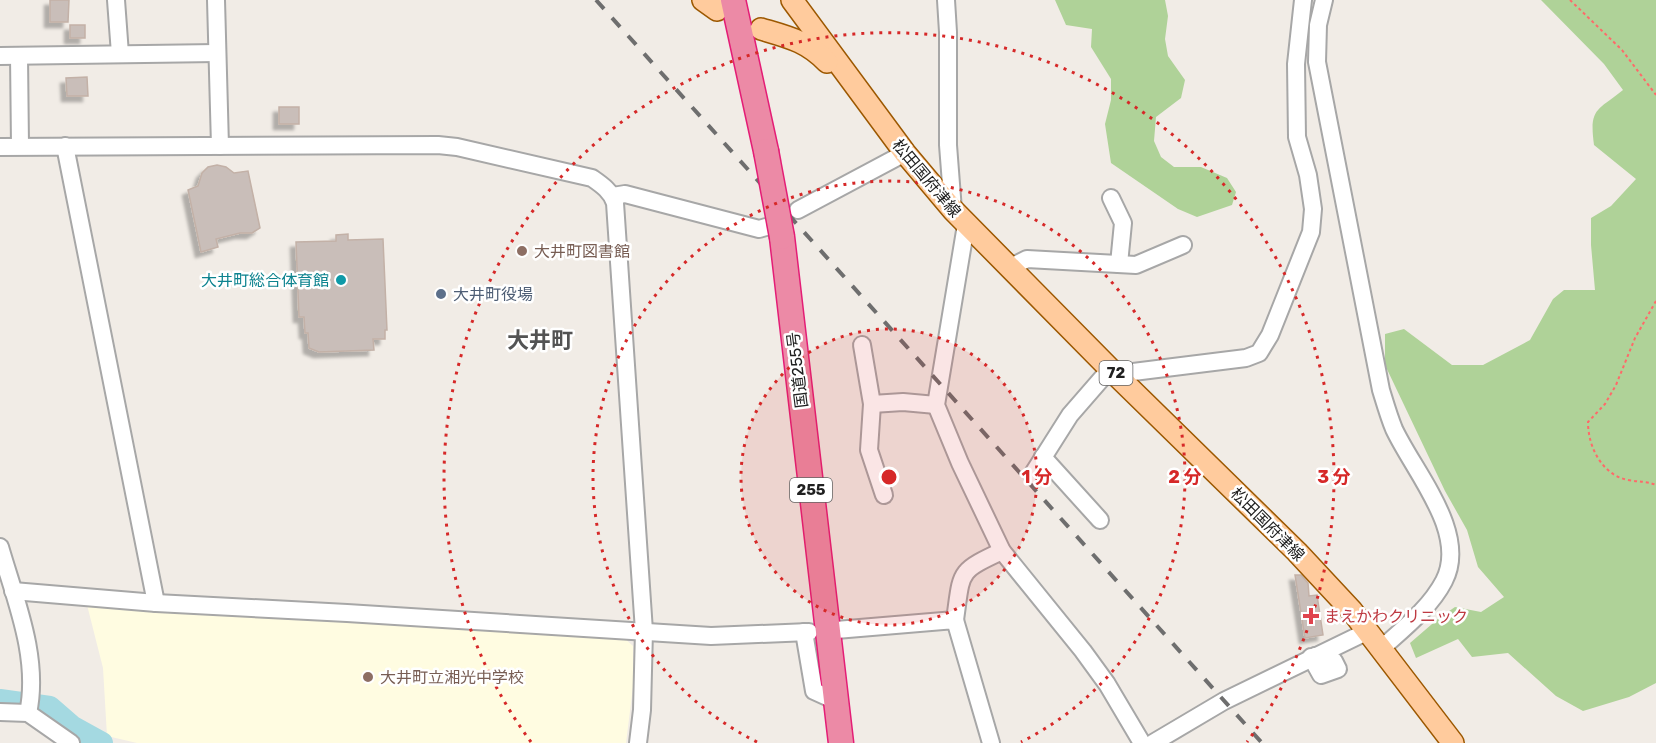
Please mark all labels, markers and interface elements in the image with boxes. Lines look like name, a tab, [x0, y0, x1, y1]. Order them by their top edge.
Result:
street label: 松田国府津線	[888, 135, 965, 221]
place label: 大井町図書館	[534, 242, 630, 261]
marker: 大井町図書館	[515, 244, 529, 258]
place label: 大井町総合体育館	[201, 271, 329, 290]
marker: 大井町総合体育館	[334, 273, 348, 287]
place label: 大井町役場	[453, 285, 533, 304]
marker: 大井町役場	[434, 287, 448, 301]
district label: 大井町	[507, 327, 573, 354]
street label: 国道255号	[783, 331, 812, 409]
road number: 72	[1100, 361, 1132, 385]
text: 1 分	[1022, 466, 1052, 488]
text: 2 分	[1168, 466, 1202, 488]
text: 3 分	[1317, 466, 1351, 488]
centre of rings	[879, 467, 899, 487]
road number: 255	[790, 478, 832, 502]
street label: 松田国府津線	[1227, 484, 1308, 565]
marker: まえかわクリニック	[1302, 607, 1320, 625]
place label: まえかわクリニック	[1324, 607, 1468, 626]
place label: 大井町立湘光中学校	[380, 668, 524, 687]
marker: 大井町立湘光中学校	[361, 670, 375, 684]

